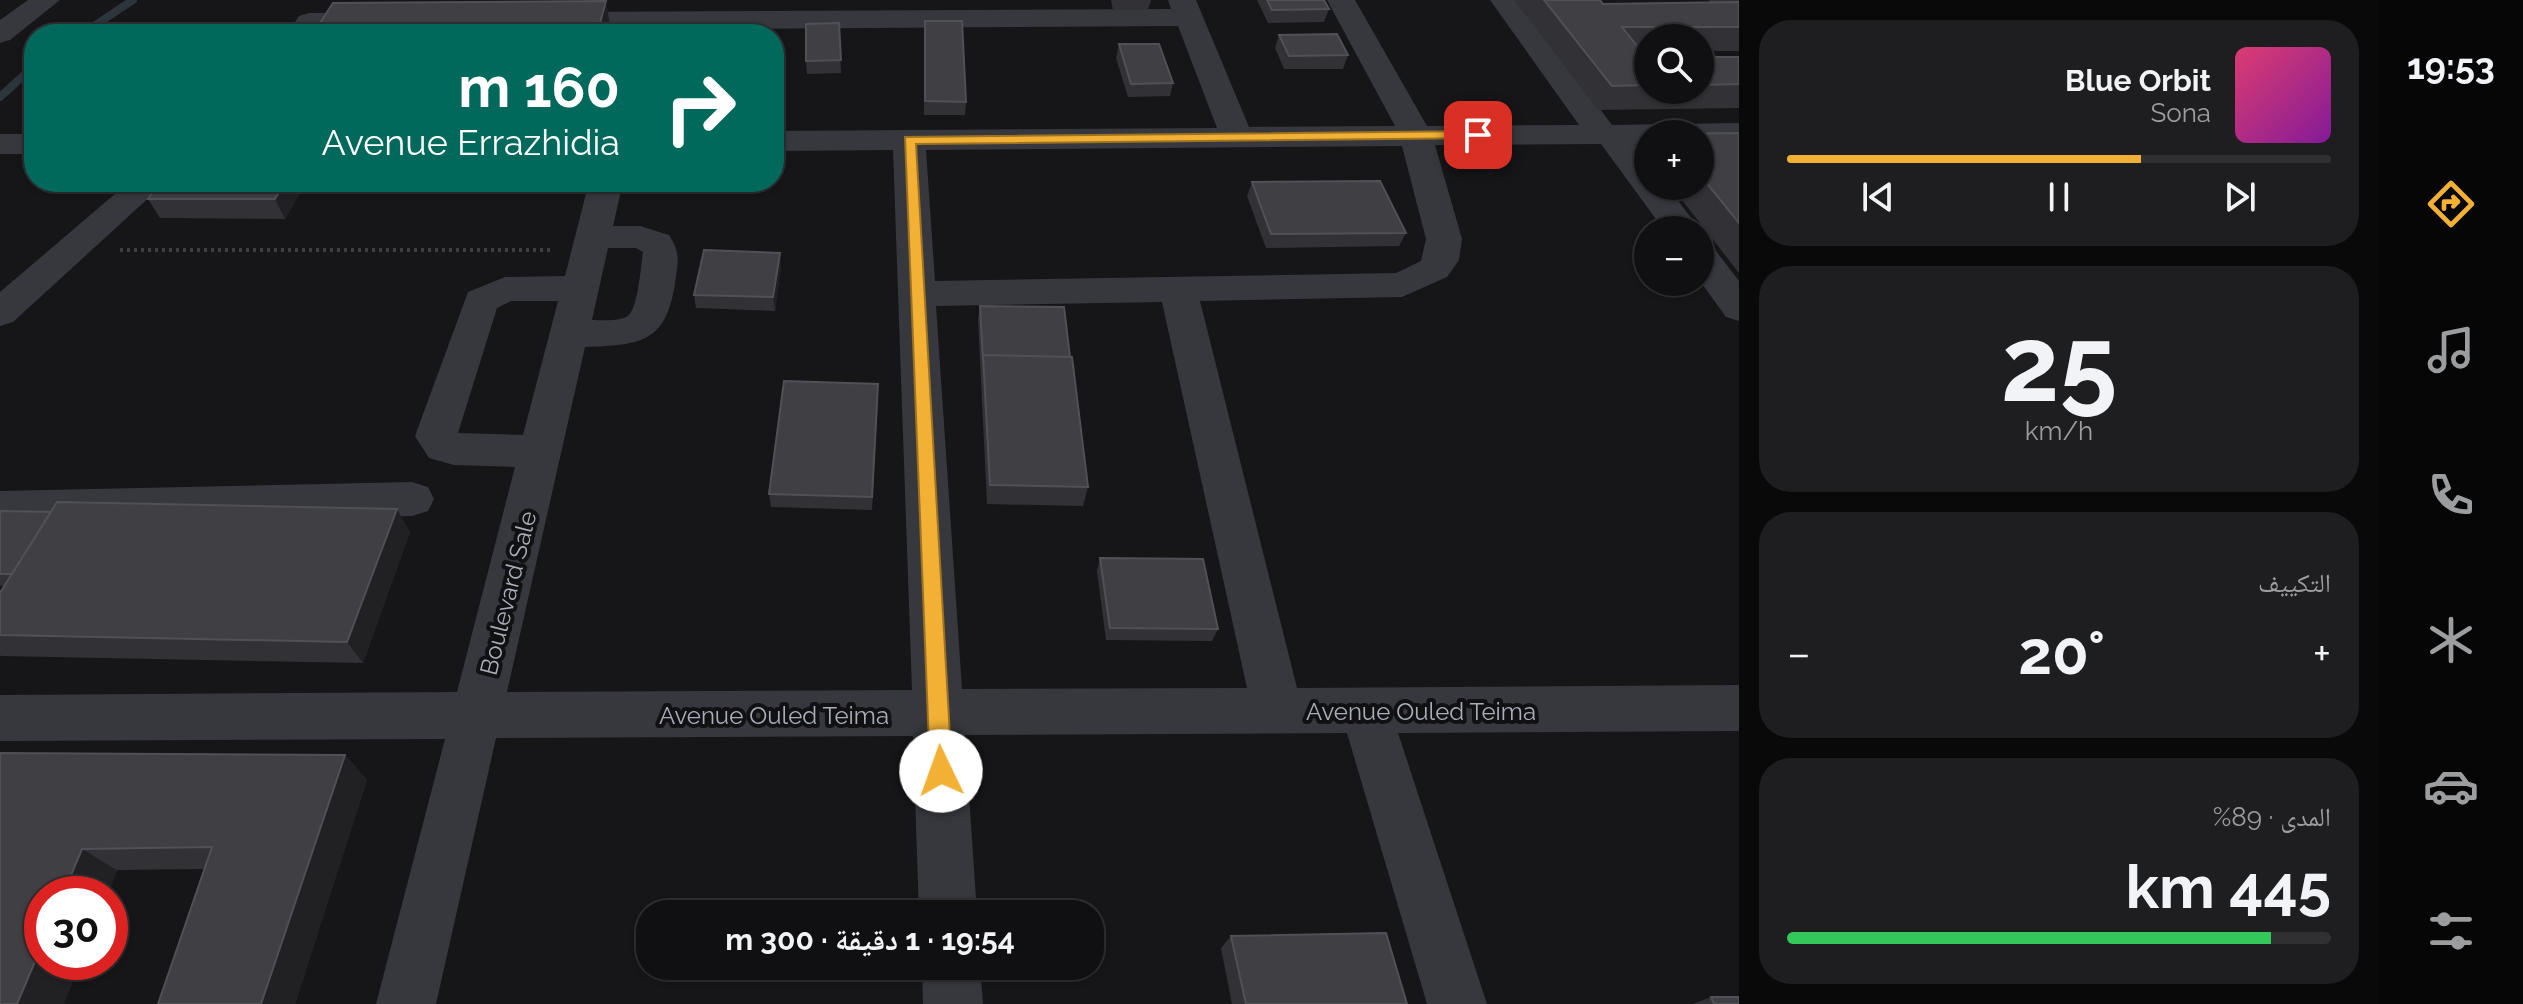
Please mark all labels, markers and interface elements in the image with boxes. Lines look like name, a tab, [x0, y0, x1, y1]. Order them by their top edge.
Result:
map controls	[1634, 24, 1714, 296]
button: search	[1634, 24, 1714, 104]
text: 19:53	[2407, 45, 2495, 87]
text: 160 m	[458, 54, 620, 120]
icon: right	[648, 56, 752, 160]
text: Blue Orbit	[2065, 63, 2211, 98]
text: Sona	[2150, 98, 2211, 128]
pin	[1444, 101, 1512, 169]
icon: arrive	[1456, 113, 1500, 157]
button: +	[1634, 120, 1714, 200]
text: Avenue Errazhidia	[322, 121, 620, 163]
icon: previous	[1856, 175, 1900, 219]
icon: pause	[2037, 175, 2081, 219]
icon: next	[2218, 175, 2262, 219]
icon: directions	[2423, 176, 2479, 232]
button: −	[1634, 216, 1714, 296]
text: 25	[2001, 303, 2117, 425]
icon: music	[2423, 322, 2479, 378]
text: km/h	[2025, 416, 2093, 446]
icon: phone	[2423, 467, 2479, 523]
street label: Boulevard Sale	[474, 508, 542, 678]
text: التكييف	[2258, 568, 2331, 598]
icon: climate	[2423, 612, 2479, 668]
text: 20°	[2018, 618, 2105, 688]
text: −	[1787, 628, 1811, 679]
text: +	[2313, 628, 2331, 679]
street label: Avenue Ouled Teima	[1306, 697, 1536, 726]
street label: Avenue Ouled Teima	[659, 701, 889, 730]
position arrow	[899, 729, 983, 813]
icon: car	[2423, 758, 2479, 814]
text: المدى · 89%	[2213, 802, 2331, 832]
text: 445 km	[2125, 852, 2331, 922]
speed limit sign: 30	[24, 876, 128, 980]
icon: filters	[2423, 903, 2479, 959]
text: 19:54 · 1 دقيقة · 300 m	[725, 922, 1015, 957]

